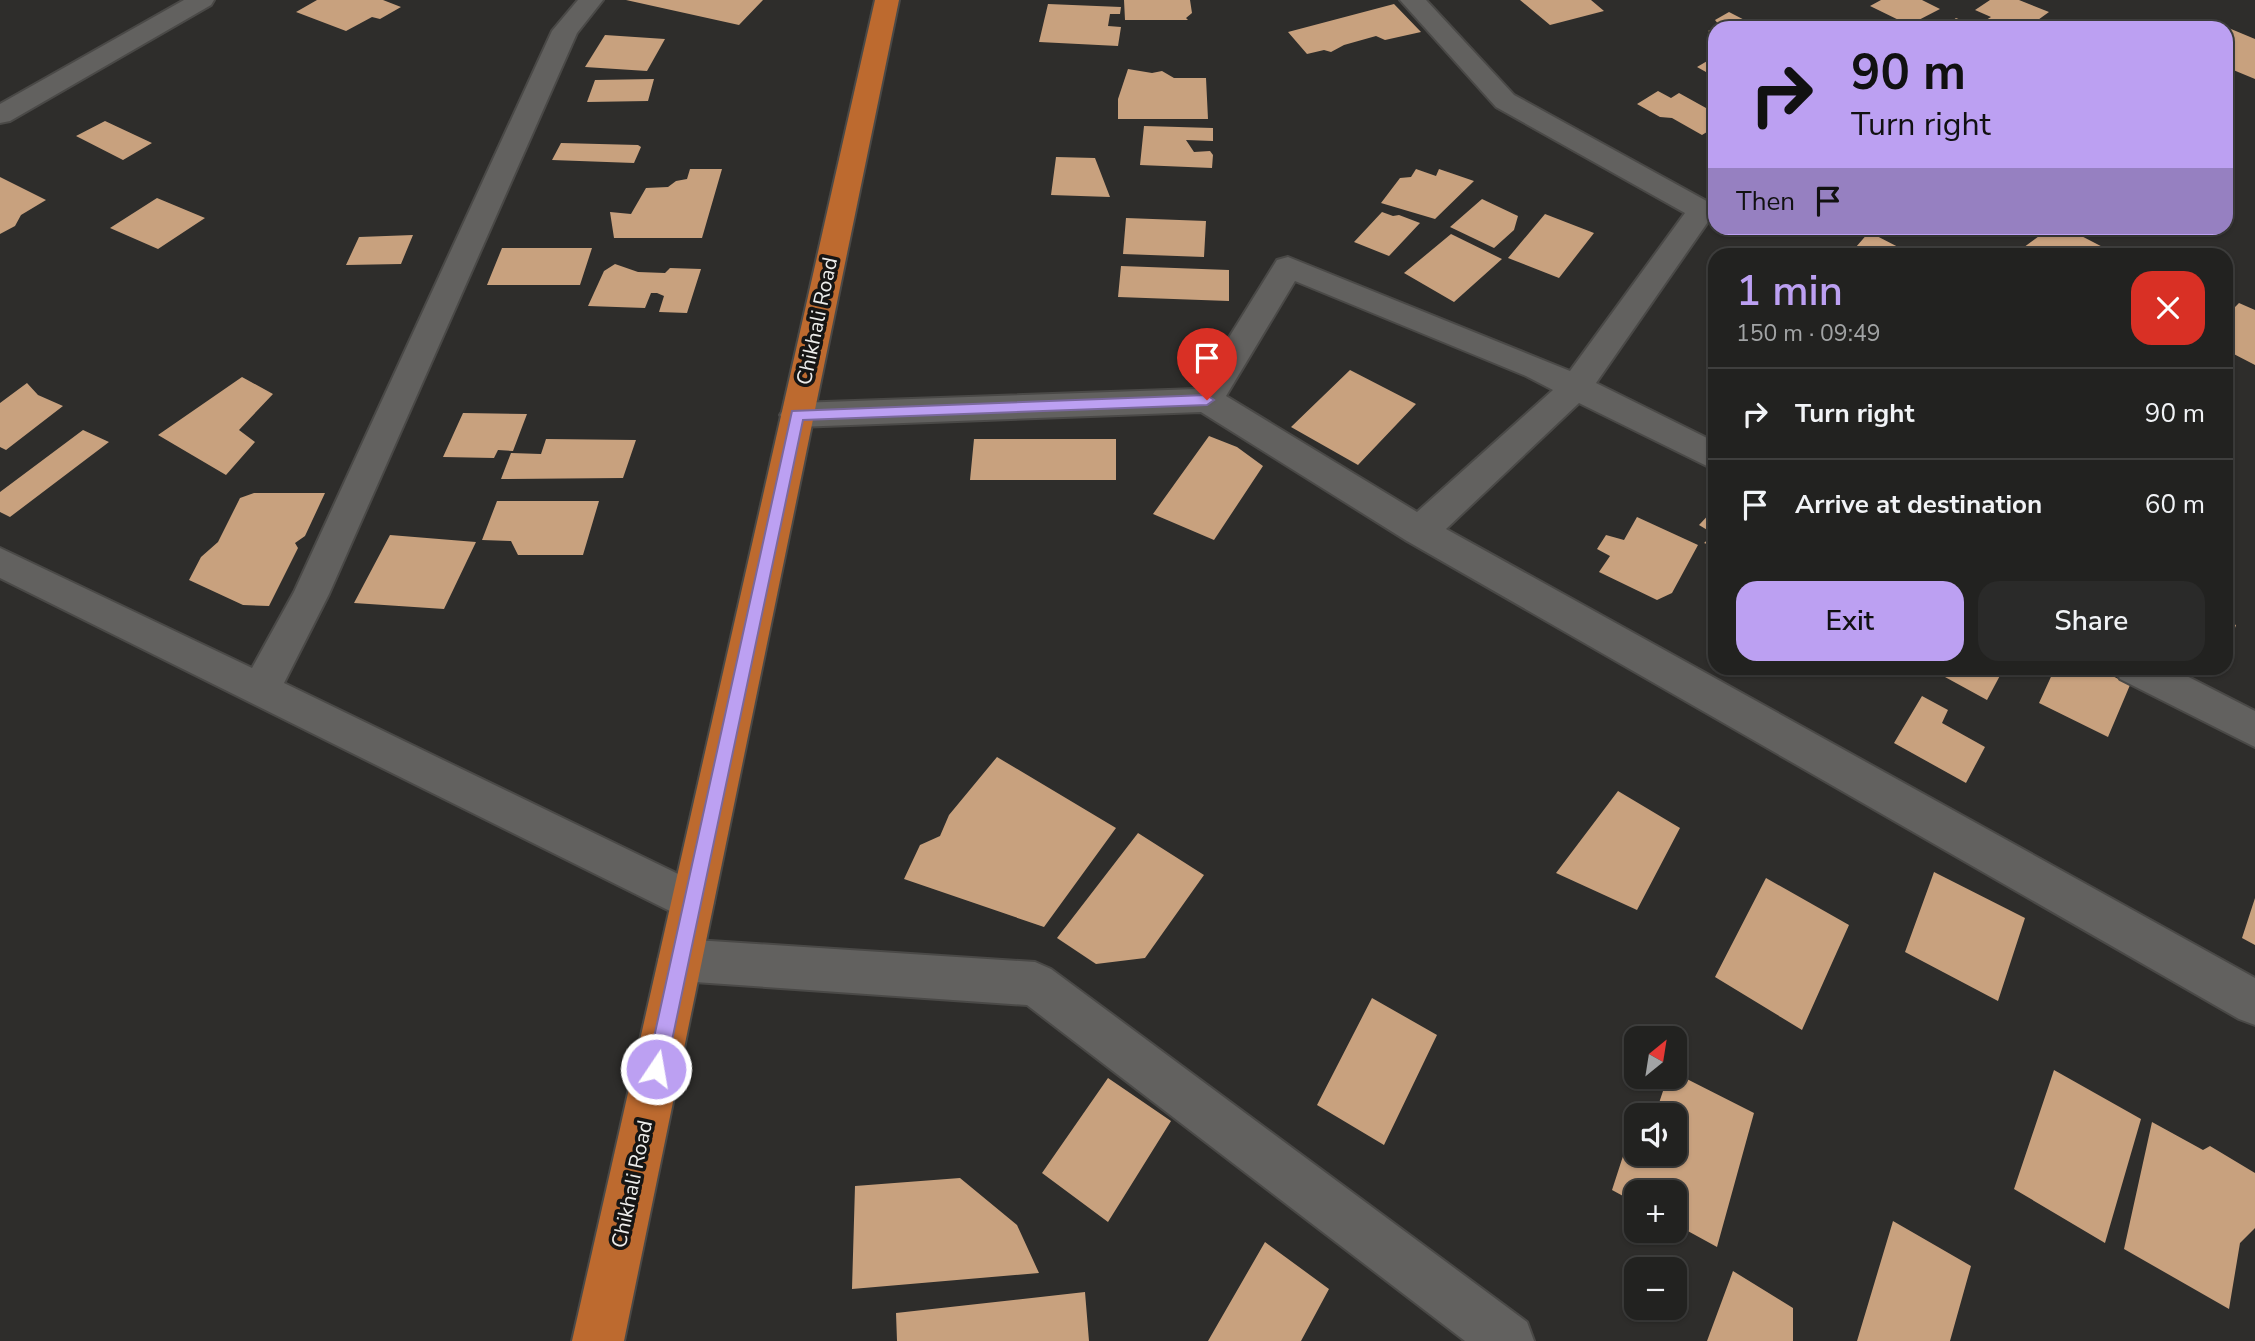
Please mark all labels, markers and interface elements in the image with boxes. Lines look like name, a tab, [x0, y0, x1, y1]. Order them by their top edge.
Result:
text: 90 m	[1851, 39, 1966, 106]
icon: right	[1736, 49, 1827, 140]
text: Turn right	[1851, 103, 1991, 146]
icon: arrive	[1809, 182, 1847, 220]
text: Then	[1736, 184, 1795, 219]
street label: Chikhali Road	[790, 255, 844, 387]
text: 1 min	[1736, 263, 1843, 320]
button: close	[2131, 271, 2205, 345]
text: 150 m · 09:49	[1736, 318, 1881, 349]
pin	[1177, 328, 1237, 400]
icon: arrive	[1188, 339, 1226, 377]
icon: right	[1736, 395, 1774, 433]
text: Turn right	[1795, 396, 1914, 431]
text: 90 m	[2145, 396, 2205, 431]
icon: arrive	[1736, 486, 1774, 524]
text: Arrive at destination	[1795, 487, 2042, 522]
text: 60 m	[2145, 487, 2205, 522]
button: Exit	[1736, 581, 1964, 661]
button: Share	[1978, 581, 2205, 661]
north arrow	[1624, 1026, 1687, 1088]
map controls	[1624, 1026, 1687, 1320]
position arrow	[619, 1032, 693, 1106]
button: sound	[1624, 1103, 1687, 1166]
street label: Chikhali Road	[605, 1118, 659, 1250]
button: +	[1624, 1180, 1687, 1243]
button: −	[1624, 1257, 1687, 1320]

